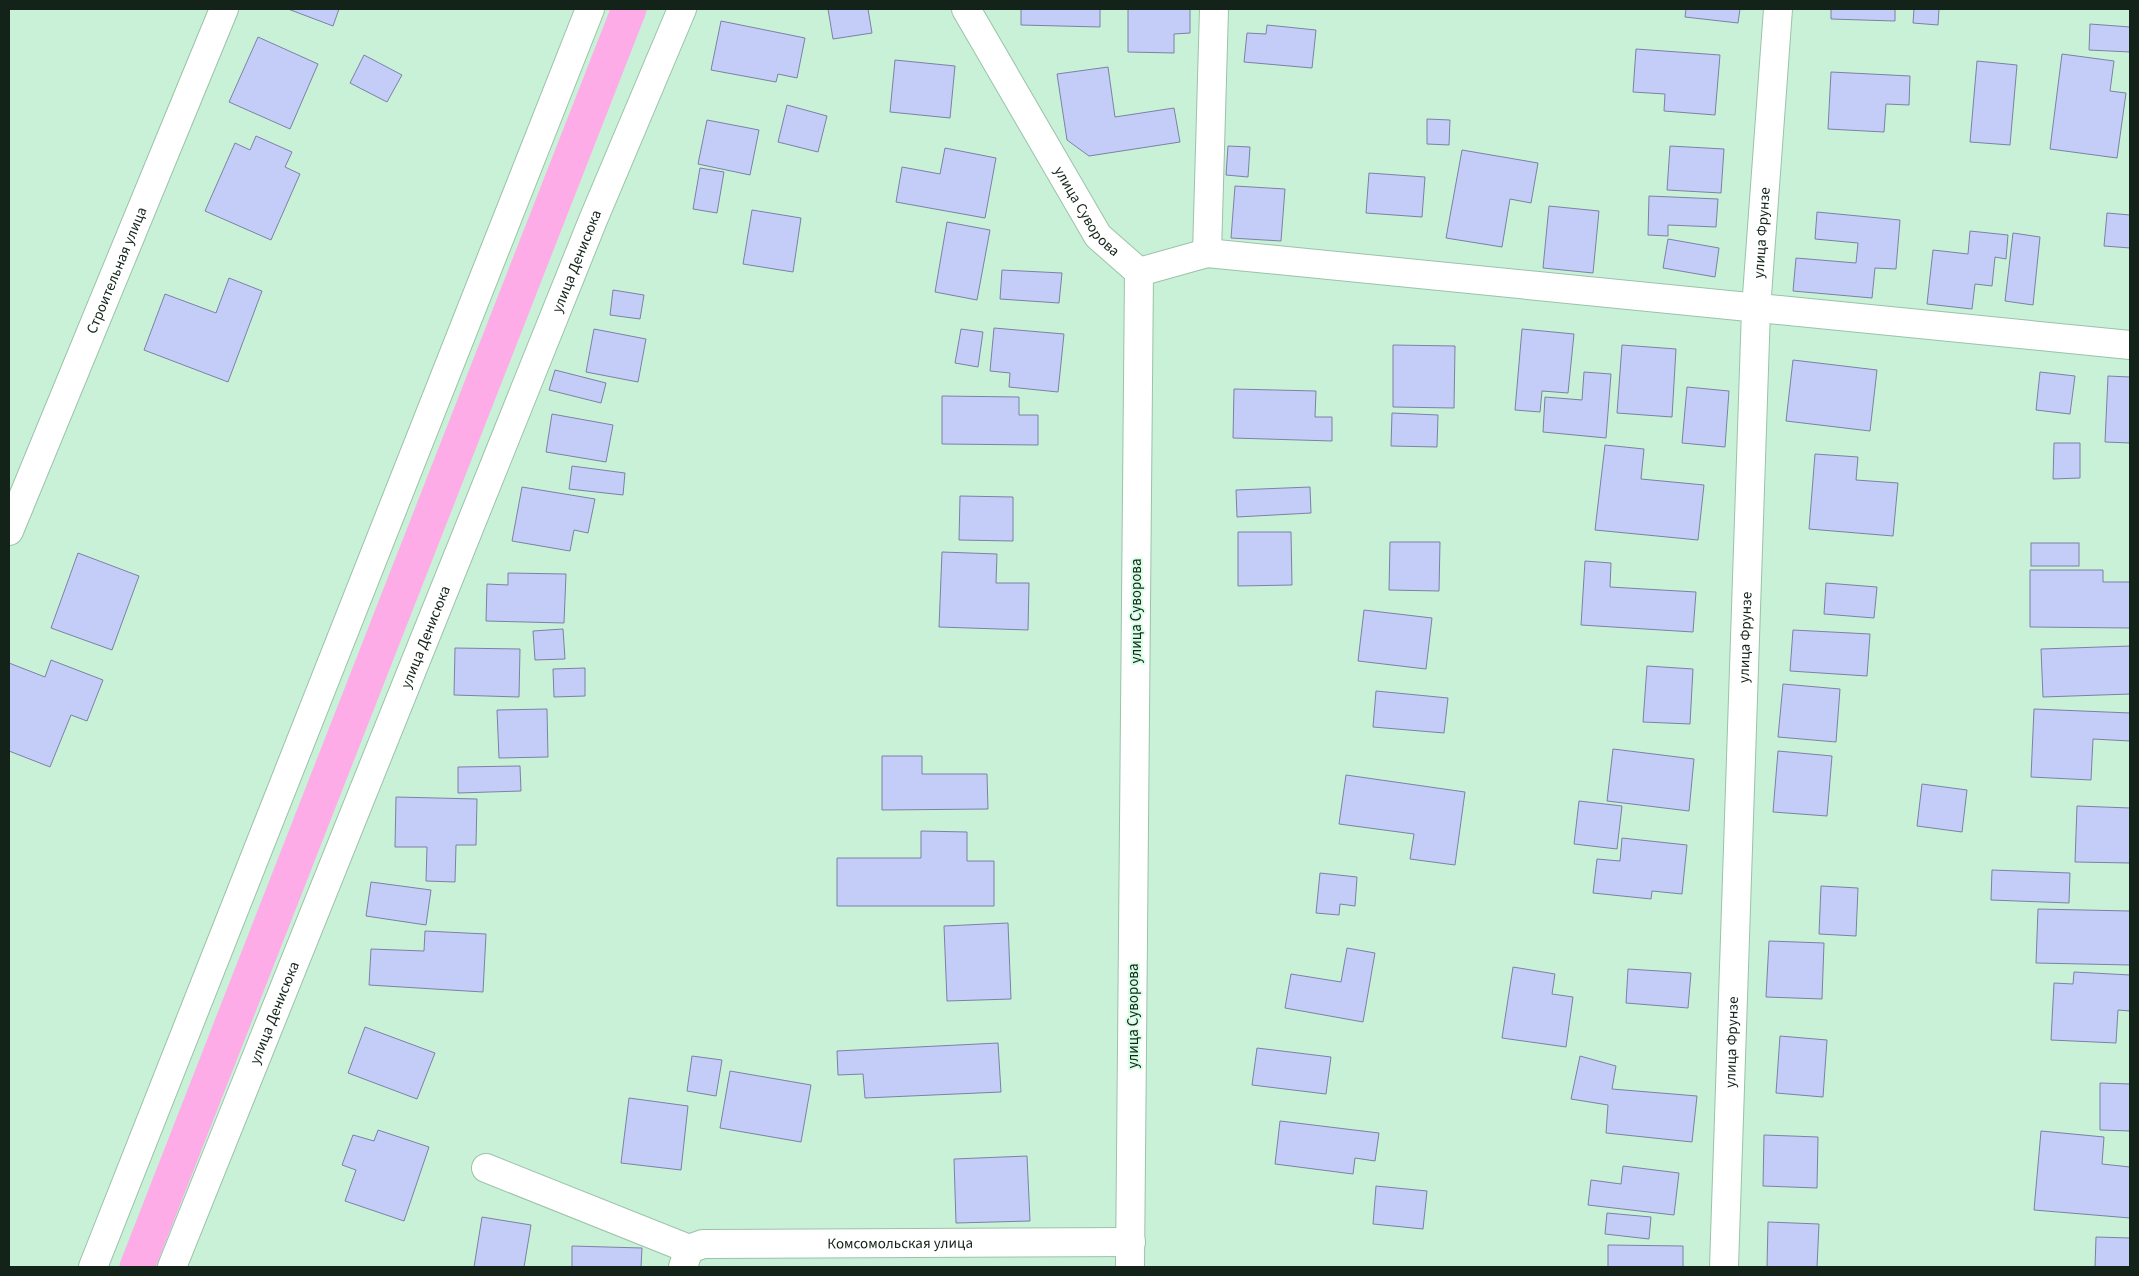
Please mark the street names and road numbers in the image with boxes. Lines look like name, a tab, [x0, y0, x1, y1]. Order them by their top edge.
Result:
street label: улица Суворова	[1049, 163, 1124, 261]
street label: улица Фрунзе	[1748, 186, 1776, 279]
street label: Строительная улица	[81, 204, 152, 337]
street label: улица Денисюка	[547, 207, 607, 316]
street label: улица Суворова	[1126, 558, 1147, 664]
street label: улица Денисюка	[396, 583, 456, 692]
street label: улица Фрунзе	[1734, 591, 1758, 683]
street label: улица Денисюка	[245, 958, 305, 1068]
street label: улица Суворова	[1123, 963, 1144, 1069]
street label: улица Фрунзе	[1720, 996, 1744, 1088]
street label: Комсомольская улица	[827, 1233, 973, 1254]

